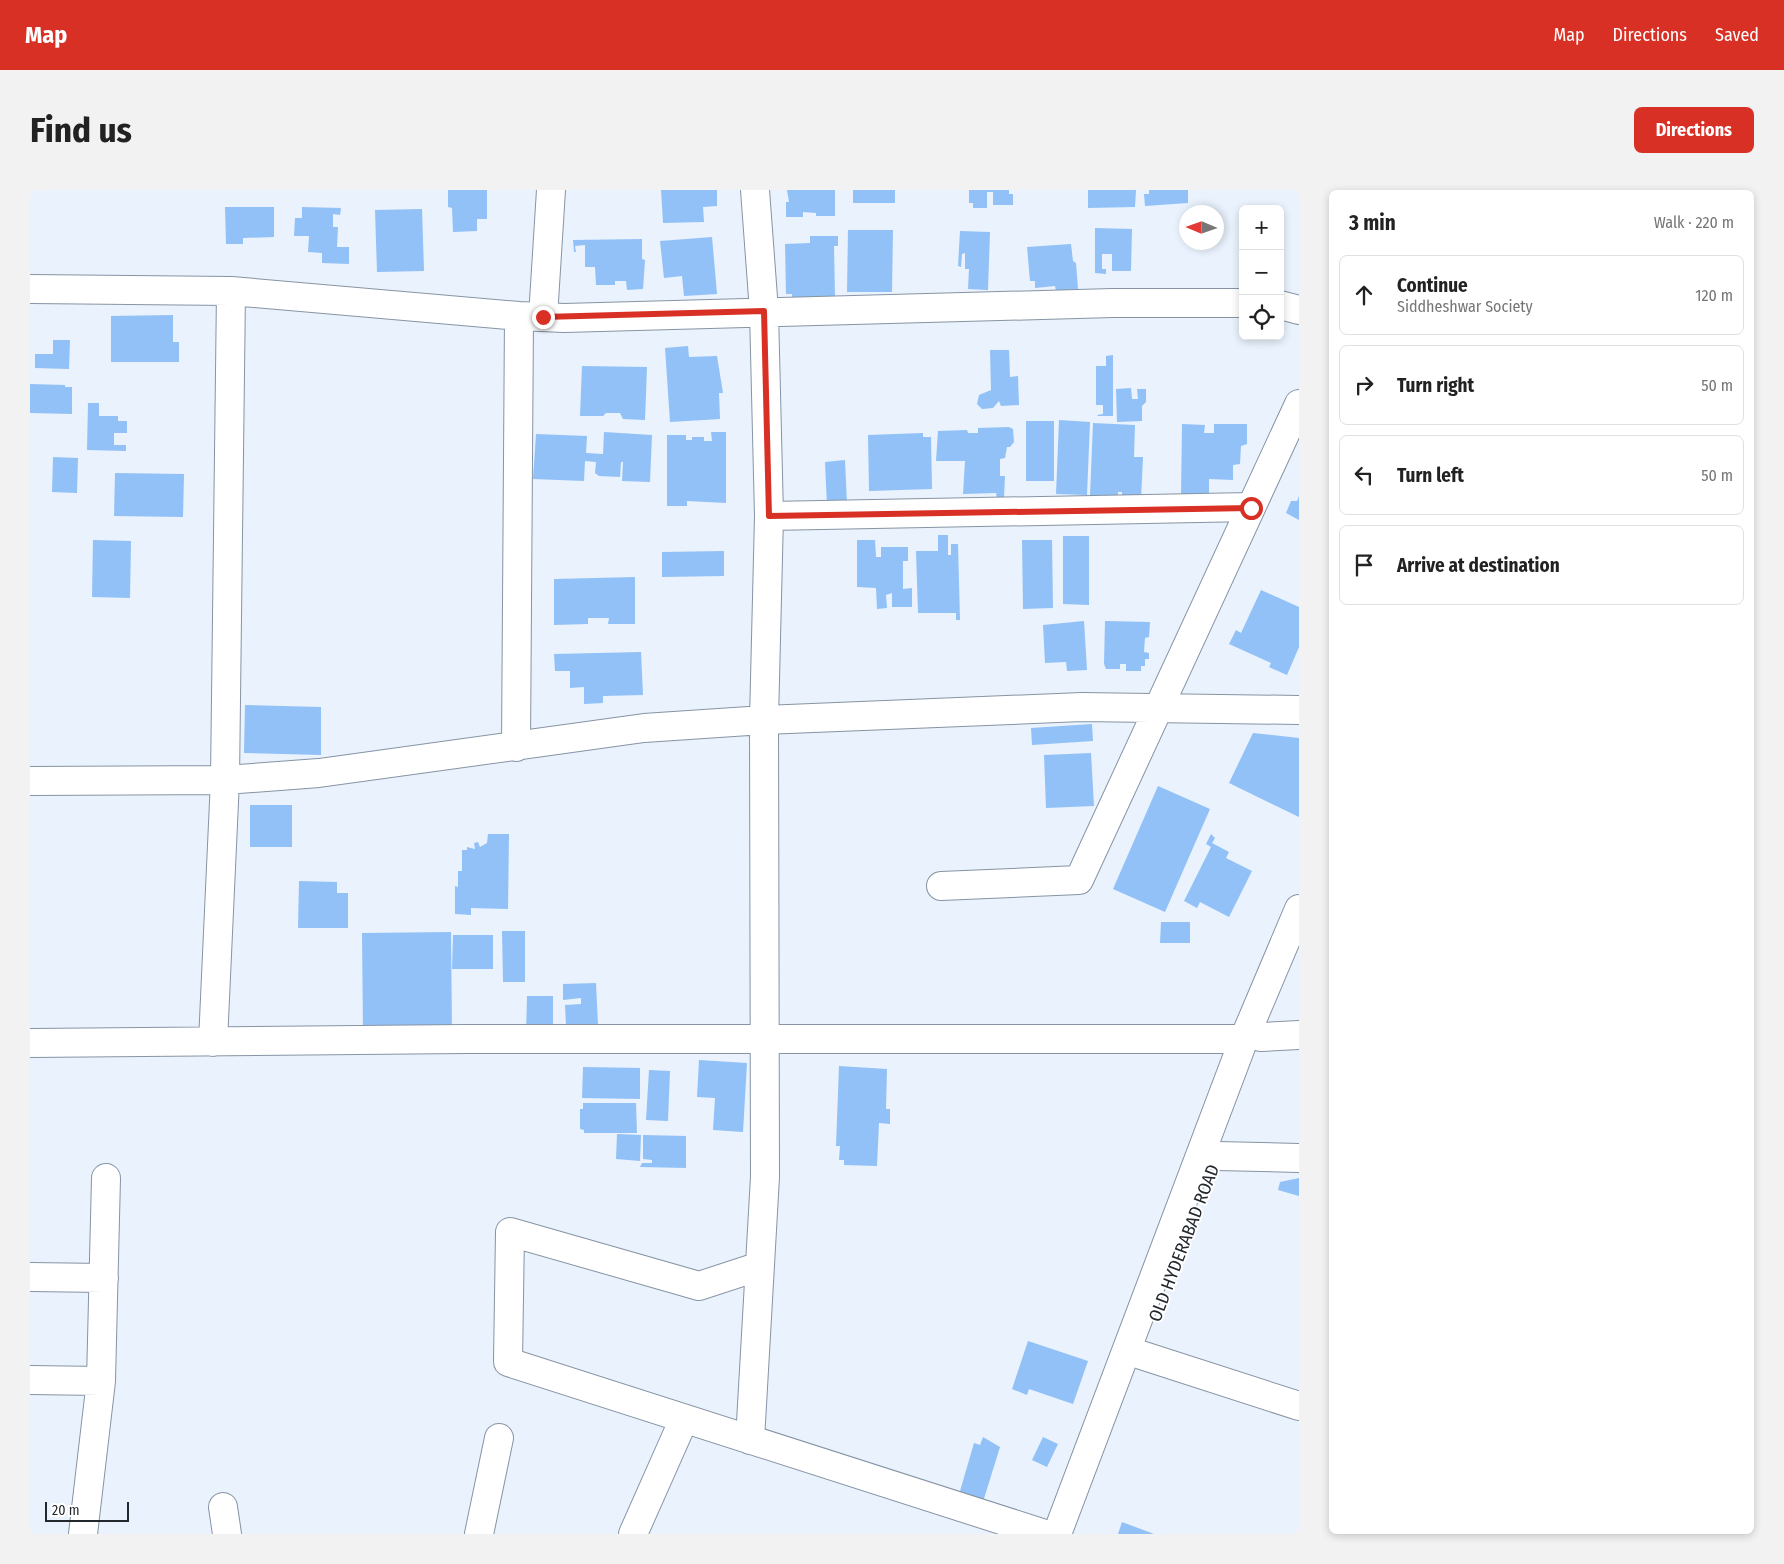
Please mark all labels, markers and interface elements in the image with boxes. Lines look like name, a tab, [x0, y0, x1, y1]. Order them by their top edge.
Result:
text: Map	[25, 21, 67, 49]
text: Map	[1553, 24, 1585, 46]
text: Directions	[1613, 24, 1687, 46]
text: Saved	[1715, 24, 1759, 46]
button: Directions	[1634, 107, 1754, 153]
text: Find us	[30, 109, 132, 151]
north arrow	[1179, 205, 1224, 250]
map controls	[1239, 205, 1284, 340]
button: +	[1239, 205, 1284, 250]
text: 3 min	[1349, 210, 1396, 236]
text: Walk · 220 m	[1654, 213, 1734, 232]
button: −	[1239, 250, 1284, 295]
text: Continue	[1397, 274, 1468, 297]
icon: ahead	[1350, 281, 1378, 309]
text: 120 m	[1695, 286, 1733, 305]
button: locate	[1239, 295, 1284, 340]
text: Siddheshwar Society	[1397, 297, 1533, 316]
route end	[532, 306, 555, 329]
icon: right	[1350, 371, 1378, 399]
text: Turn right	[1397, 374, 1474, 397]
text: 50 m	[1701, 376, 1733, 395]
icon: left	[1350, 461, 1378, 489]
text: Turn left	[1397, 464, 1464, 487]
text: 50 m	[1701, 466, 1733, 485]
route start	[1240, 497, 1263, 520]
icon: arrive	[1350, 551, 1378, 579]
text: Arrive at destination	[1397, 554, 1560, 577]
street label: OLD HYDERABAD ROAD	[1144, 1161, 1224, 1325]
scale bar	[45, 1499, 129, 1522]
text: 20 m	[52, 1502, 80, 1519]

